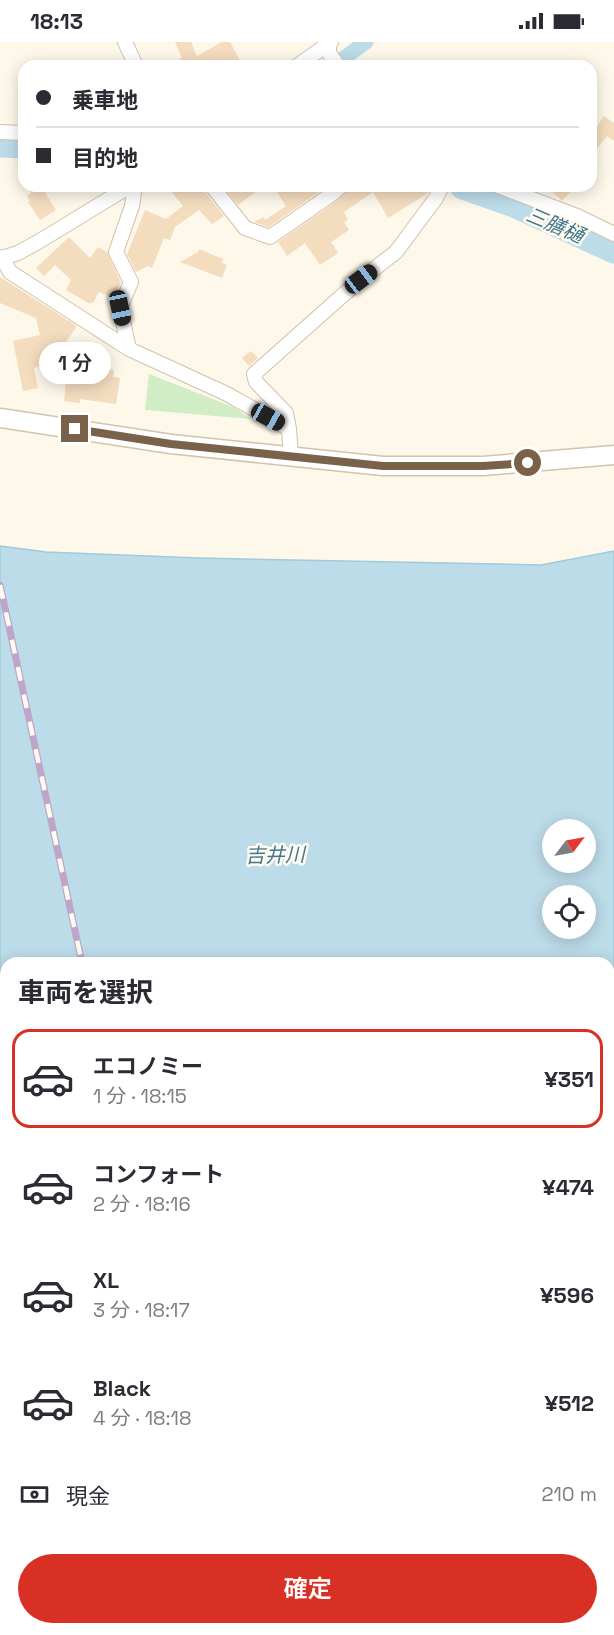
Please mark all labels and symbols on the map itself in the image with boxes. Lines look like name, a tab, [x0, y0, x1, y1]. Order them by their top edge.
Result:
water label: 三膳樋	[522, 201, 590, 250]
car	[341, 261, 381, 297]
car	[107, 289, 133, 327]
callout: 1 分	[39, 342, 111, 384]
car	[248, 400, 288, 434]
route end	[61, 415, 88, 442]
route start	[514, 449, 541, 476]
north arrow	[542, 819, 596, 873]
water label: 吉井川	[245, 841, 307, 869]

